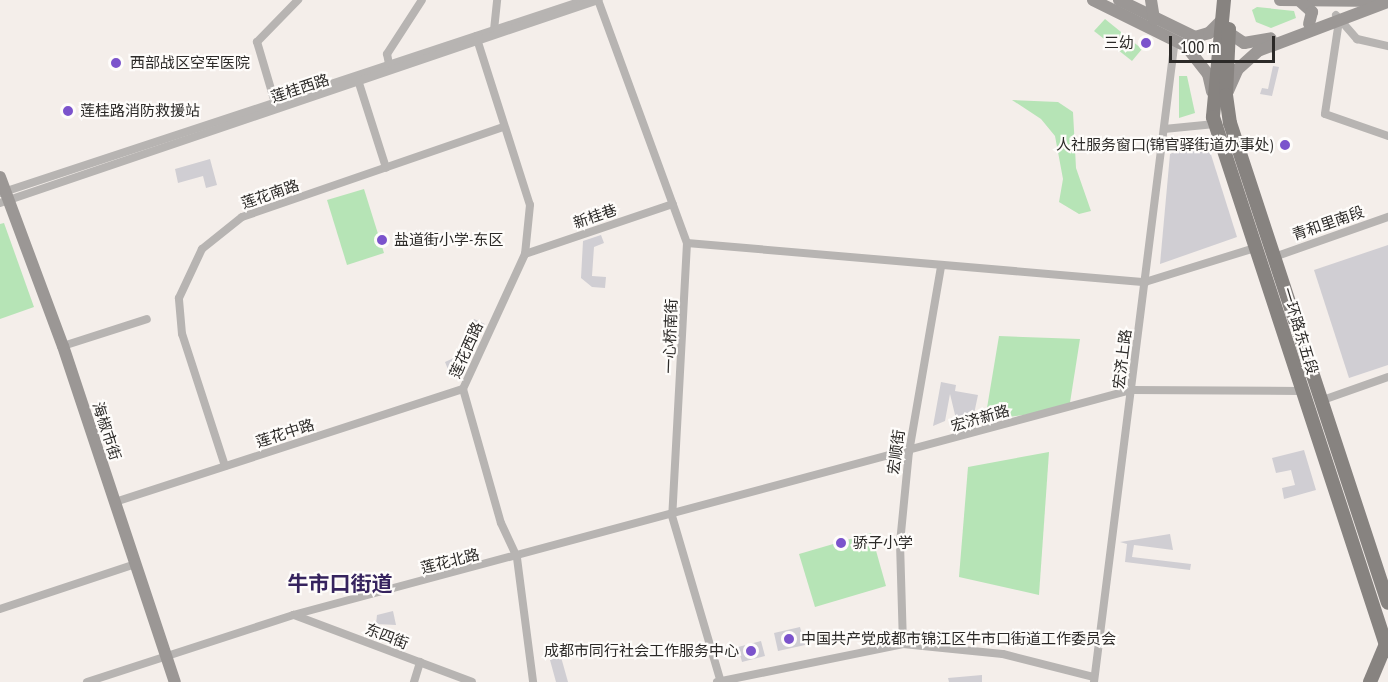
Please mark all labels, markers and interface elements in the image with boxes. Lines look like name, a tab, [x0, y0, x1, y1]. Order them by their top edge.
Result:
scale bar	[1172, 24, 1278, 62]
place label: 三幼	[1104, 34, 1134, 52]
text: 100 m	[1180, 35, 1220, 58]
marker: 三幼	[1139, 36, 1153, 50]
marker: 西部战区空军医院	[107, 54, 125, 72]
place label: 西部战区空军医院	[130, 54, 250, 72]
street label: 莲桂西路	[269, 70, 331, 106]
place label: 莲桂路消防救援站	[80, 102, 200, 120]
marker: 莲桂路消防救援站	[61, 104, 75, 118]
place label: 人社服务窗口(锦官驿街道办事处)	[1056, 136, 1273, 154]
marker: 人社服务窗口(锦官驿街道办事处)	[1278, 138, 1292, 152]
street label: 莲花南路	[239, 176, 301, 212]
street label: 新桂巷	[571, 200, 619, 232]
street label: 青和里南段	[1290, 202, 1366, 244]
place label: 盐道街小学-东区	[394, 231, 503, 249]
marker: 盐道街小学-东区	[375, 233, 389, 247]
street label: 一环路东五段	[1278, 285, 1322, 377]
street label: 一心桥南街	[660, 298, 680, 374]
street label: 莲花西路	[446, 319, 486, 381]
street label: 宏济上路	[1109, 328, 1135, 390]
street label: 海椒市街	[89, 400, 125, 462]
street label: 宏济新路	[949, 401, 1011, 435]
street label: 莲花中路	[254, 415, 316, 451]
street label: 宏顺街	[884, 428, 908, 476]
place label: 骄子小学	[853, 534, 913, 552]
marker: 骄子小学	[834, 536, 848, 550]
street label: 莲花北路	[419, 545, 481, 577]
district label: 牛市口街道	[288, 571, 392, 597]
street label: 东四街	[363, 620, 411, 652]
place label: 中国共产党成都市锦江区牛市口街道工作委员会	[801, 630, 1116, 648]
marker: 中国共产党成都市锦江区牛市口街道工作委员会	[782, 632, 796, 646]
place label: 成都市同行社会工作服务中心	[544, 642, 739, 660]
marker: 成都市同行社会工作服务中心	[744, 644, 758, 658]

